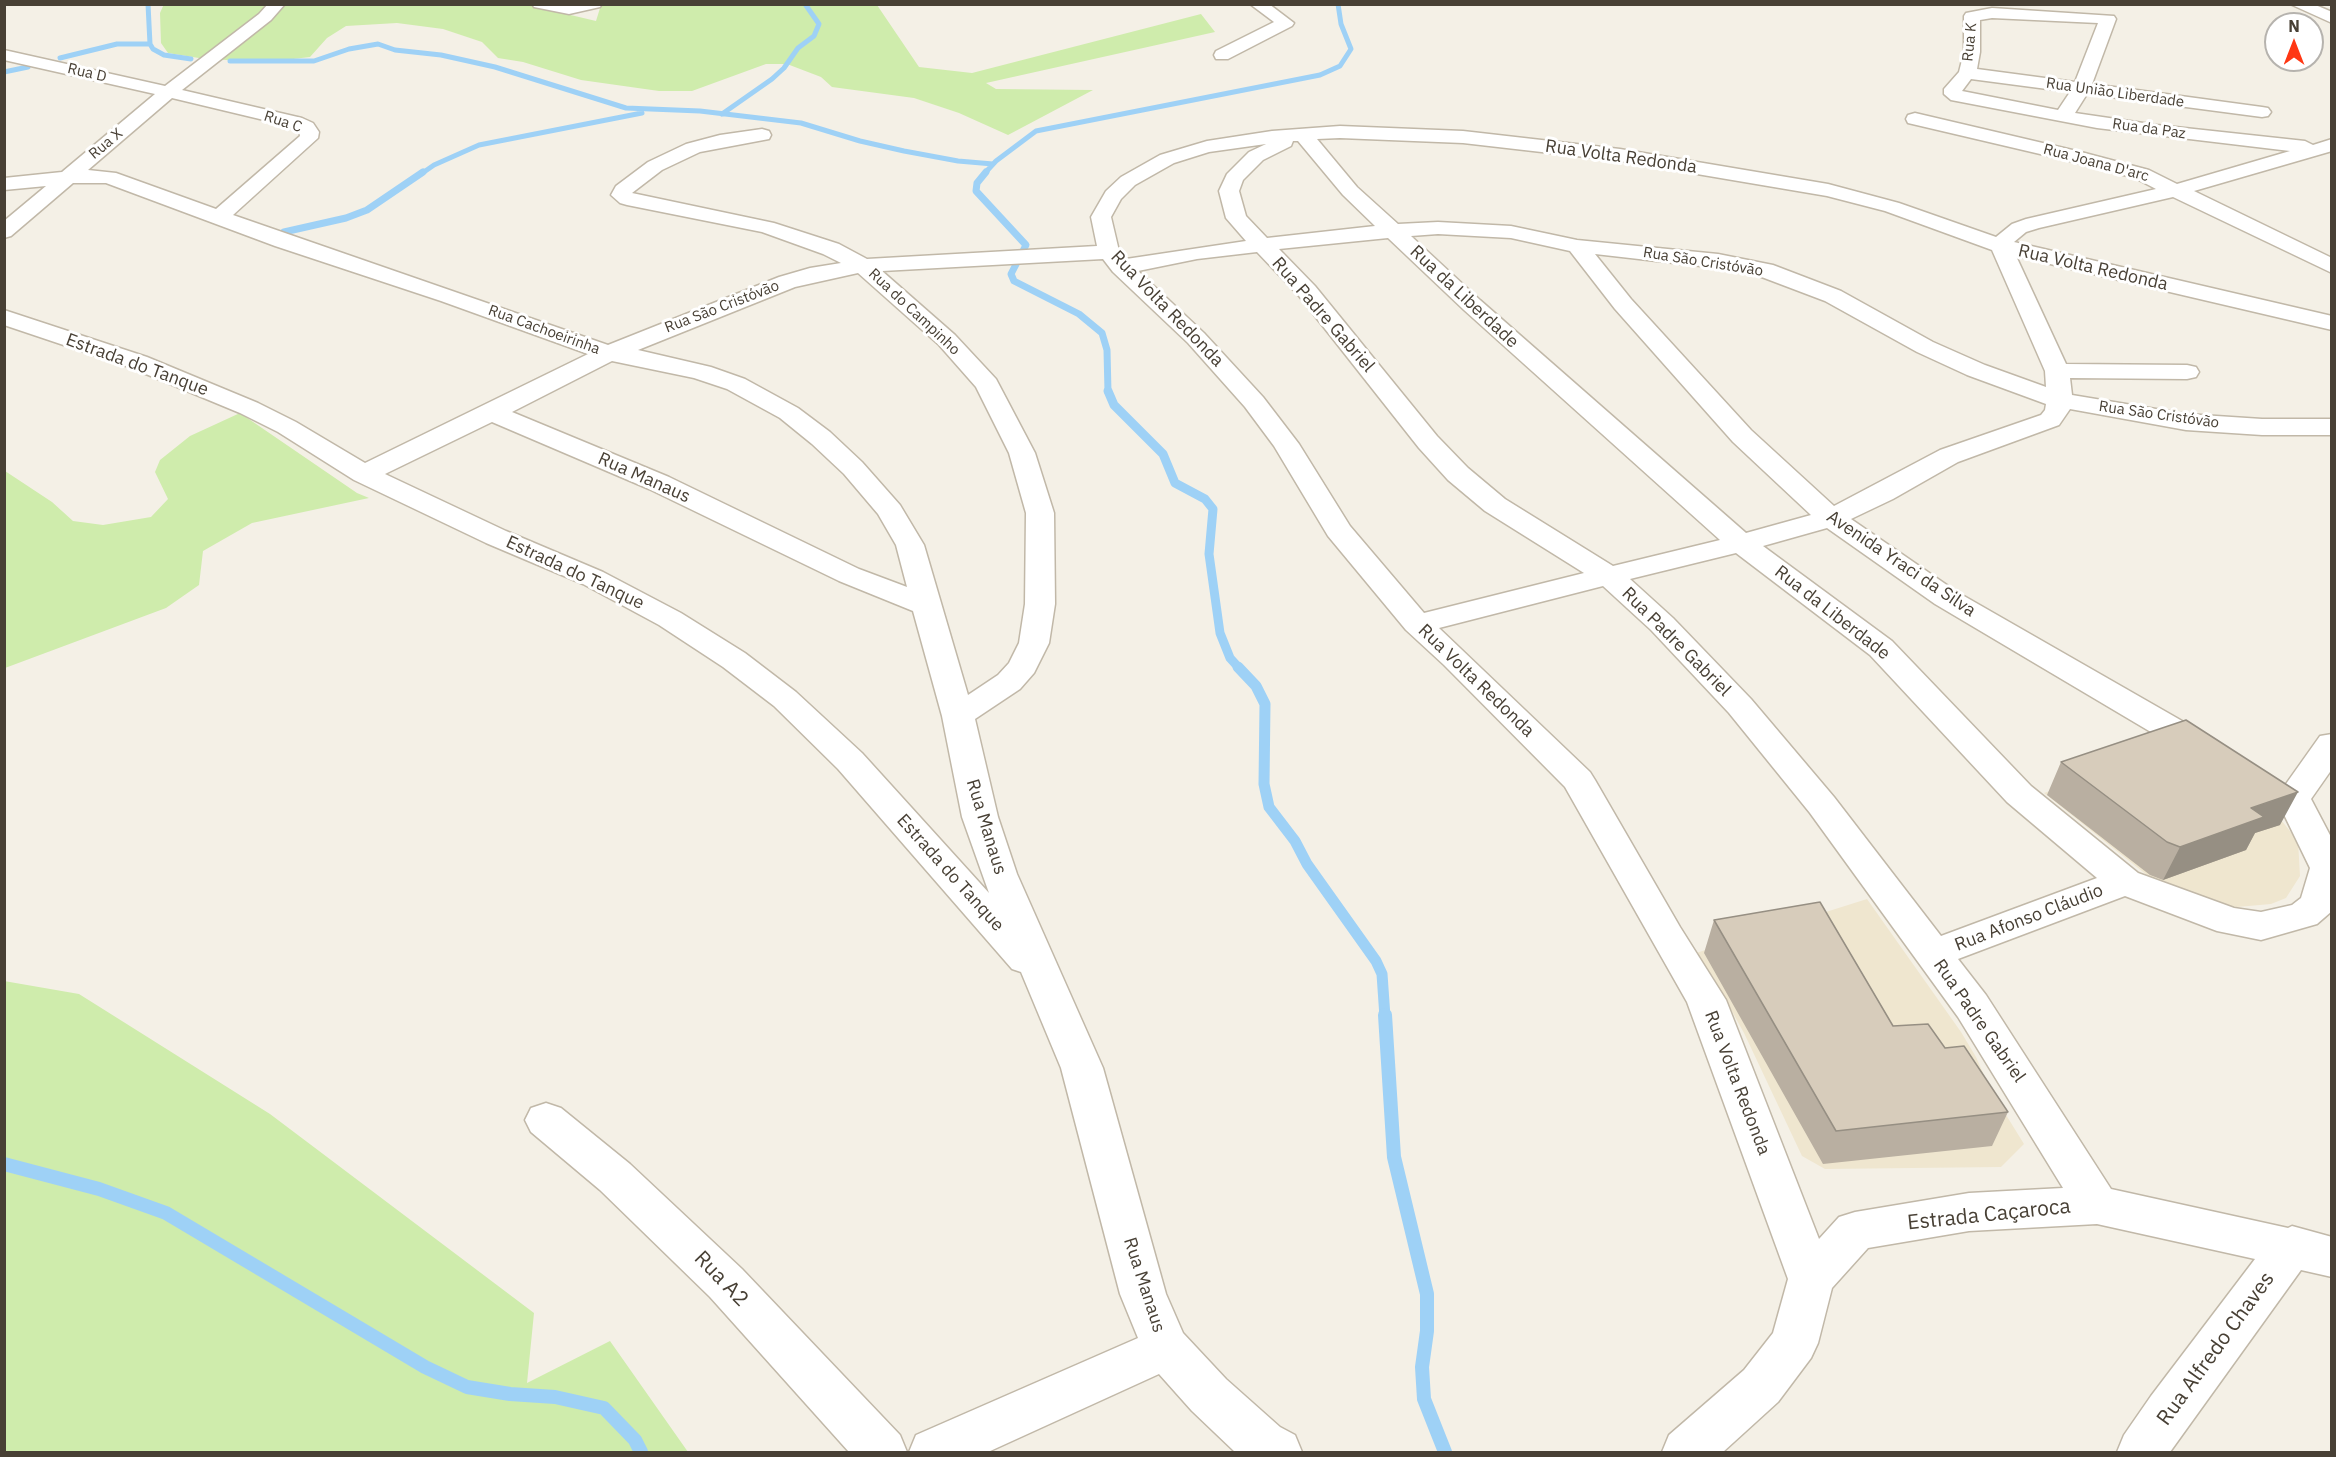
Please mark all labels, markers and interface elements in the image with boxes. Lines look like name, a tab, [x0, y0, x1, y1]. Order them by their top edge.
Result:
north arrow	[2264, 12, 2324, 72]
text: N	[2288, 16, 2300, 36]
street label: Rua K	[1959, 22, 1981, 62]
street label: Rua D	[66, 60, 108, 86]
street label: Rua União Liberdade	[2045, 74, 2185, 112]
street label: Rua C	[262, 107, 304, 137]
street label: Rua da Paz	[2111, 115, 2187, 143]
street label: Rua X	[85, 125, 127, 163]
street label: Rua Volta Redonda	[1544, 136, 1698, 178]
street label: Rua Joana D'arc	[2041, 140, 2151, 186]
street label: Rua Volta Redonda	[2016, 240, 2170, 296]
street label: Rua da Liberdade	[1405, 241, 1523, 353]
street label: Rua São Cristóvão	[1642, 244, 1764, 280]
street label: Rua Volta Redonda	[1106, 246, 1228, 372]
street label: Rua Padre Gabriel	[1267, 253, 1379, 377]
street label: Rua do Campinho	[864, 265, 964, 359]
street label: Rua São Cristóvão	[662, 277, 782, 337]
street label: Rua Cachoeirinha	[486, 301, 602, 359]
street label: Estrada do Tanque	[63, 329, 211, 401]
street label: Rua São Cristóvão	[2098, 398, 2220, 432]
street label: Rua Manaus	[595, 448, 693, 508]
street label: Avenida Yraci da Silva	[1822, 506, 1980, 622]
street label: Estrada do Tanque	[502, 531, 648, 615]
street label: Rua da Liberdade	[1770, 561, 1894, 665]
street label: Rua Padre Gabriel	[1617, 583, 1735, 701]
street label: Rua Volta Redonda	[1413, 620, 1539, 742]
street label: Rua Manaus	[961, 777, 1011, 877]
street label: Estrada do Tanque	[892, 810, 1008, 936]
street label: Rua Afonso Cláudio	[1952, 880, 2106, 956]
street label: Rua Padre Gabriel	[1928, 955, 2030, 1087]
street label: Rua Volta Redonda	[1699, 1008, 1775, 1158]
street label: Estrada Caçaroca	[1906, 1194, 2072, 1236]
street label: Rua Manaus	[1118, 1235, 1170, 1335]
street label: Rua A2	[688, 1246, 754, 1312]
street label: Rua Alfredo Chaves	[2152, 1267, 2280, 1431]

